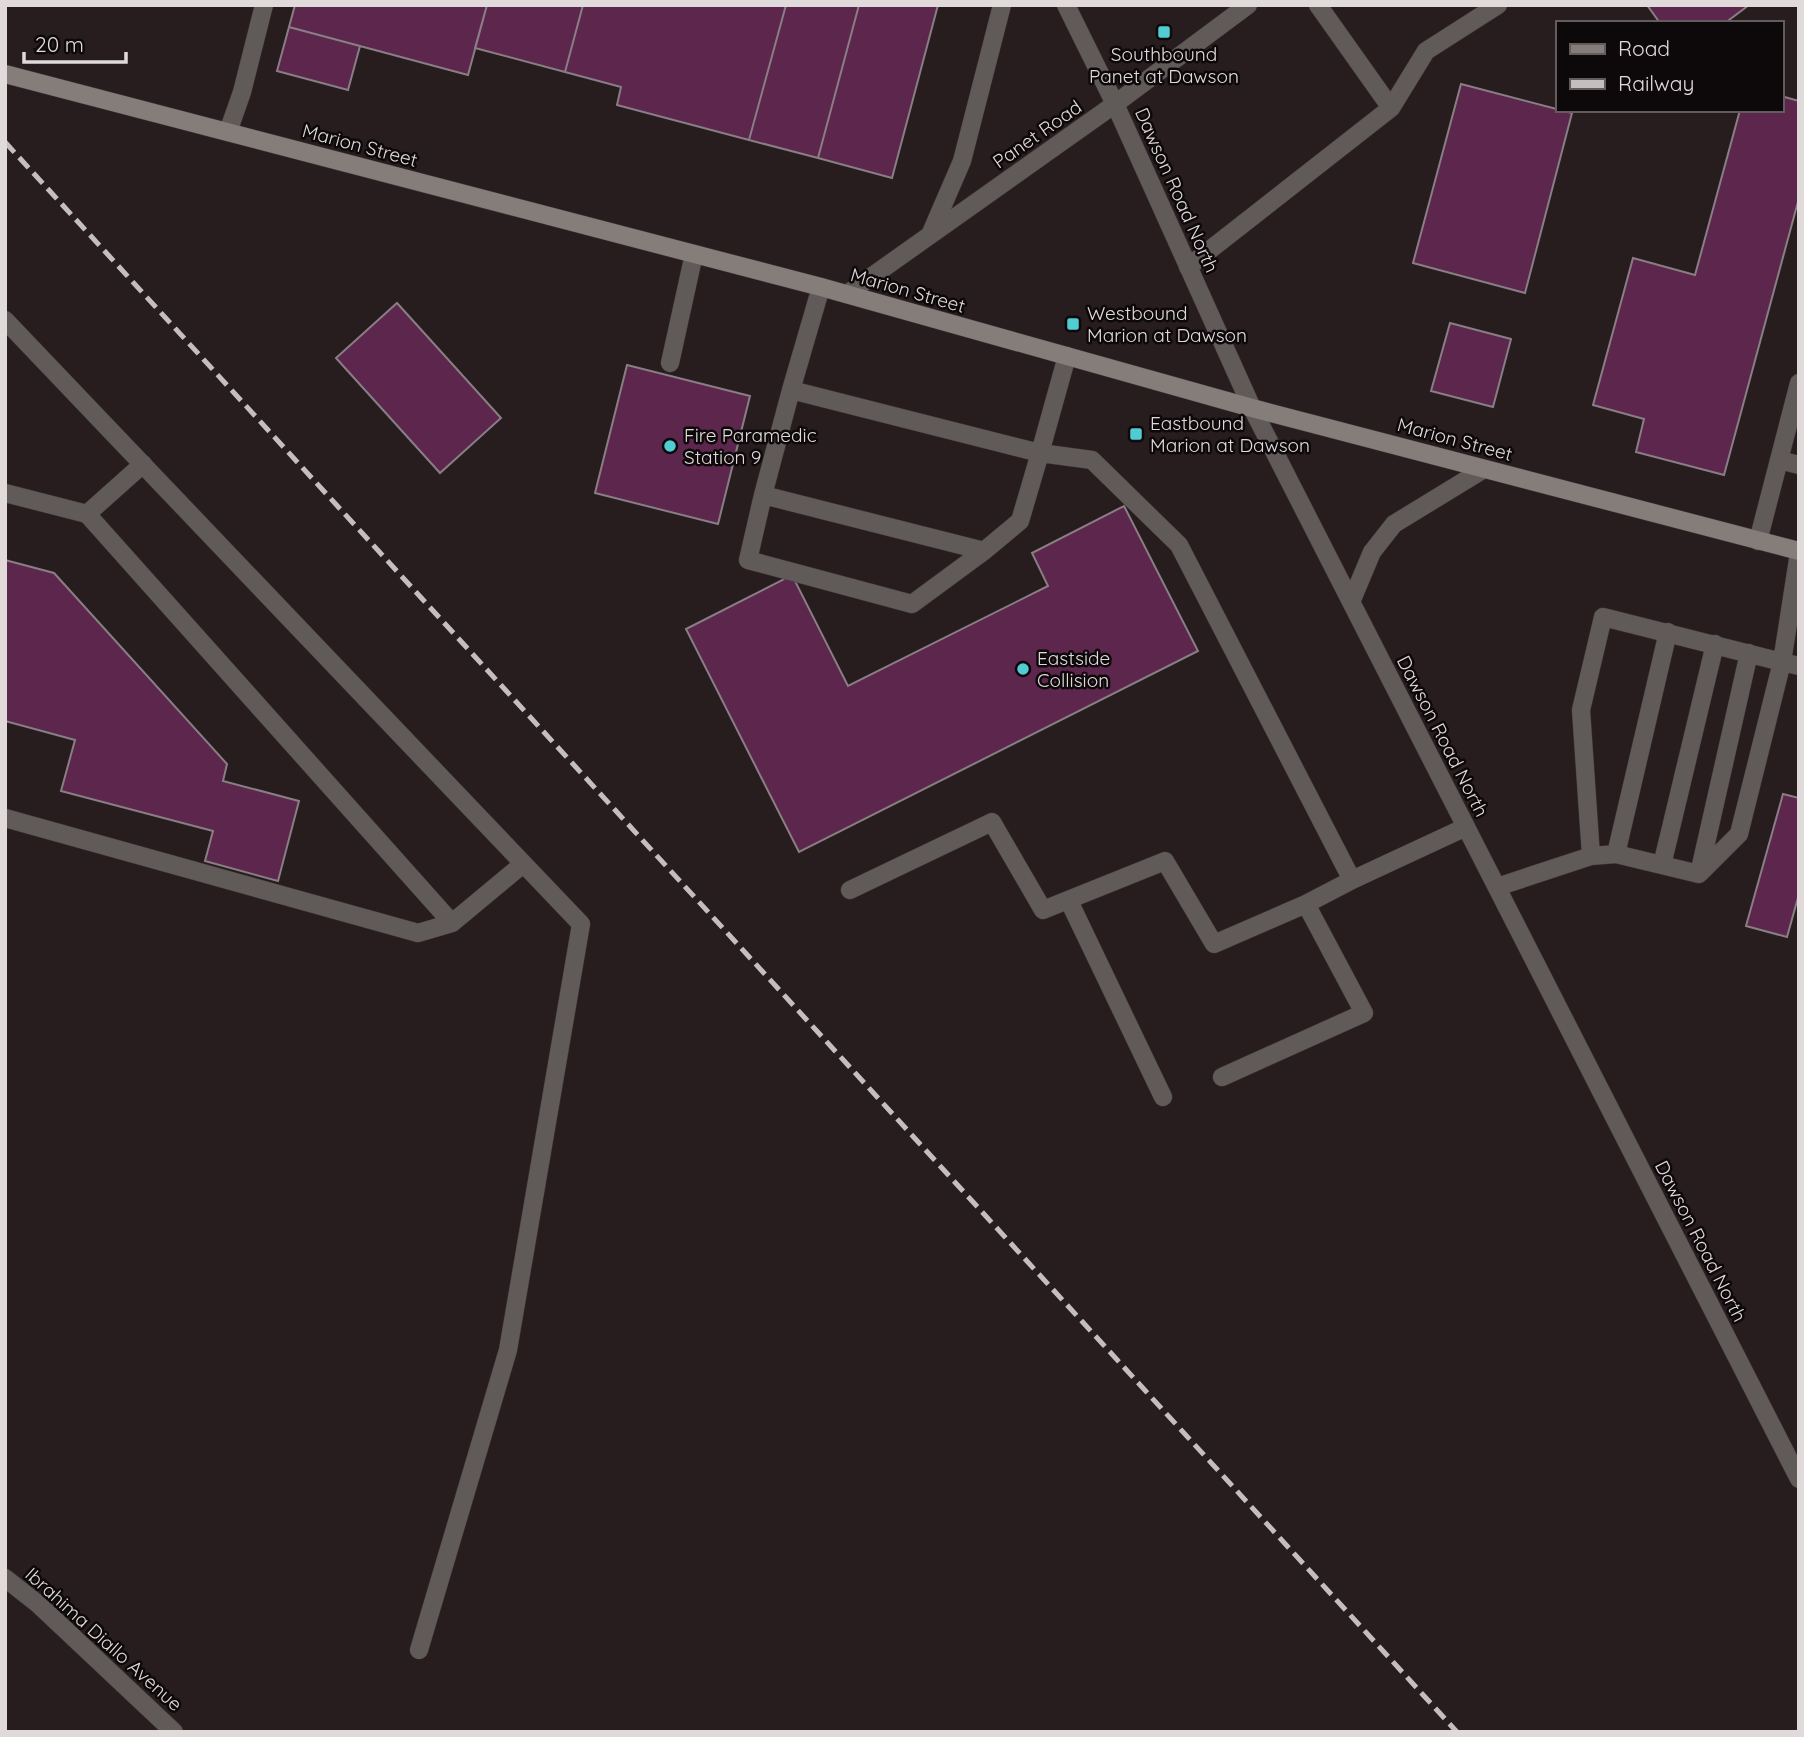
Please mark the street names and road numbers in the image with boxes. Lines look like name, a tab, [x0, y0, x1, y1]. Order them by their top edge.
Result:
street label: Panet Road	[988, 95, 1086, 173]
street label: Dawson Road North	[1130, 104, 1224, 276]
street label: Marion Street	[300, 118, 420, 172]
street label: Marion Street	[848, 262, 968, 318]
street label: Marion Street	[1395, 412, 1515, 466]
street label: Dawson Road North	[1392, 651, 1494, 821]
street label: Dawson Road North	[1650, 1156, 1752, 1326]
street label: Ibrahima Diallo Avenue	[20, 1562, 188, 1716]

